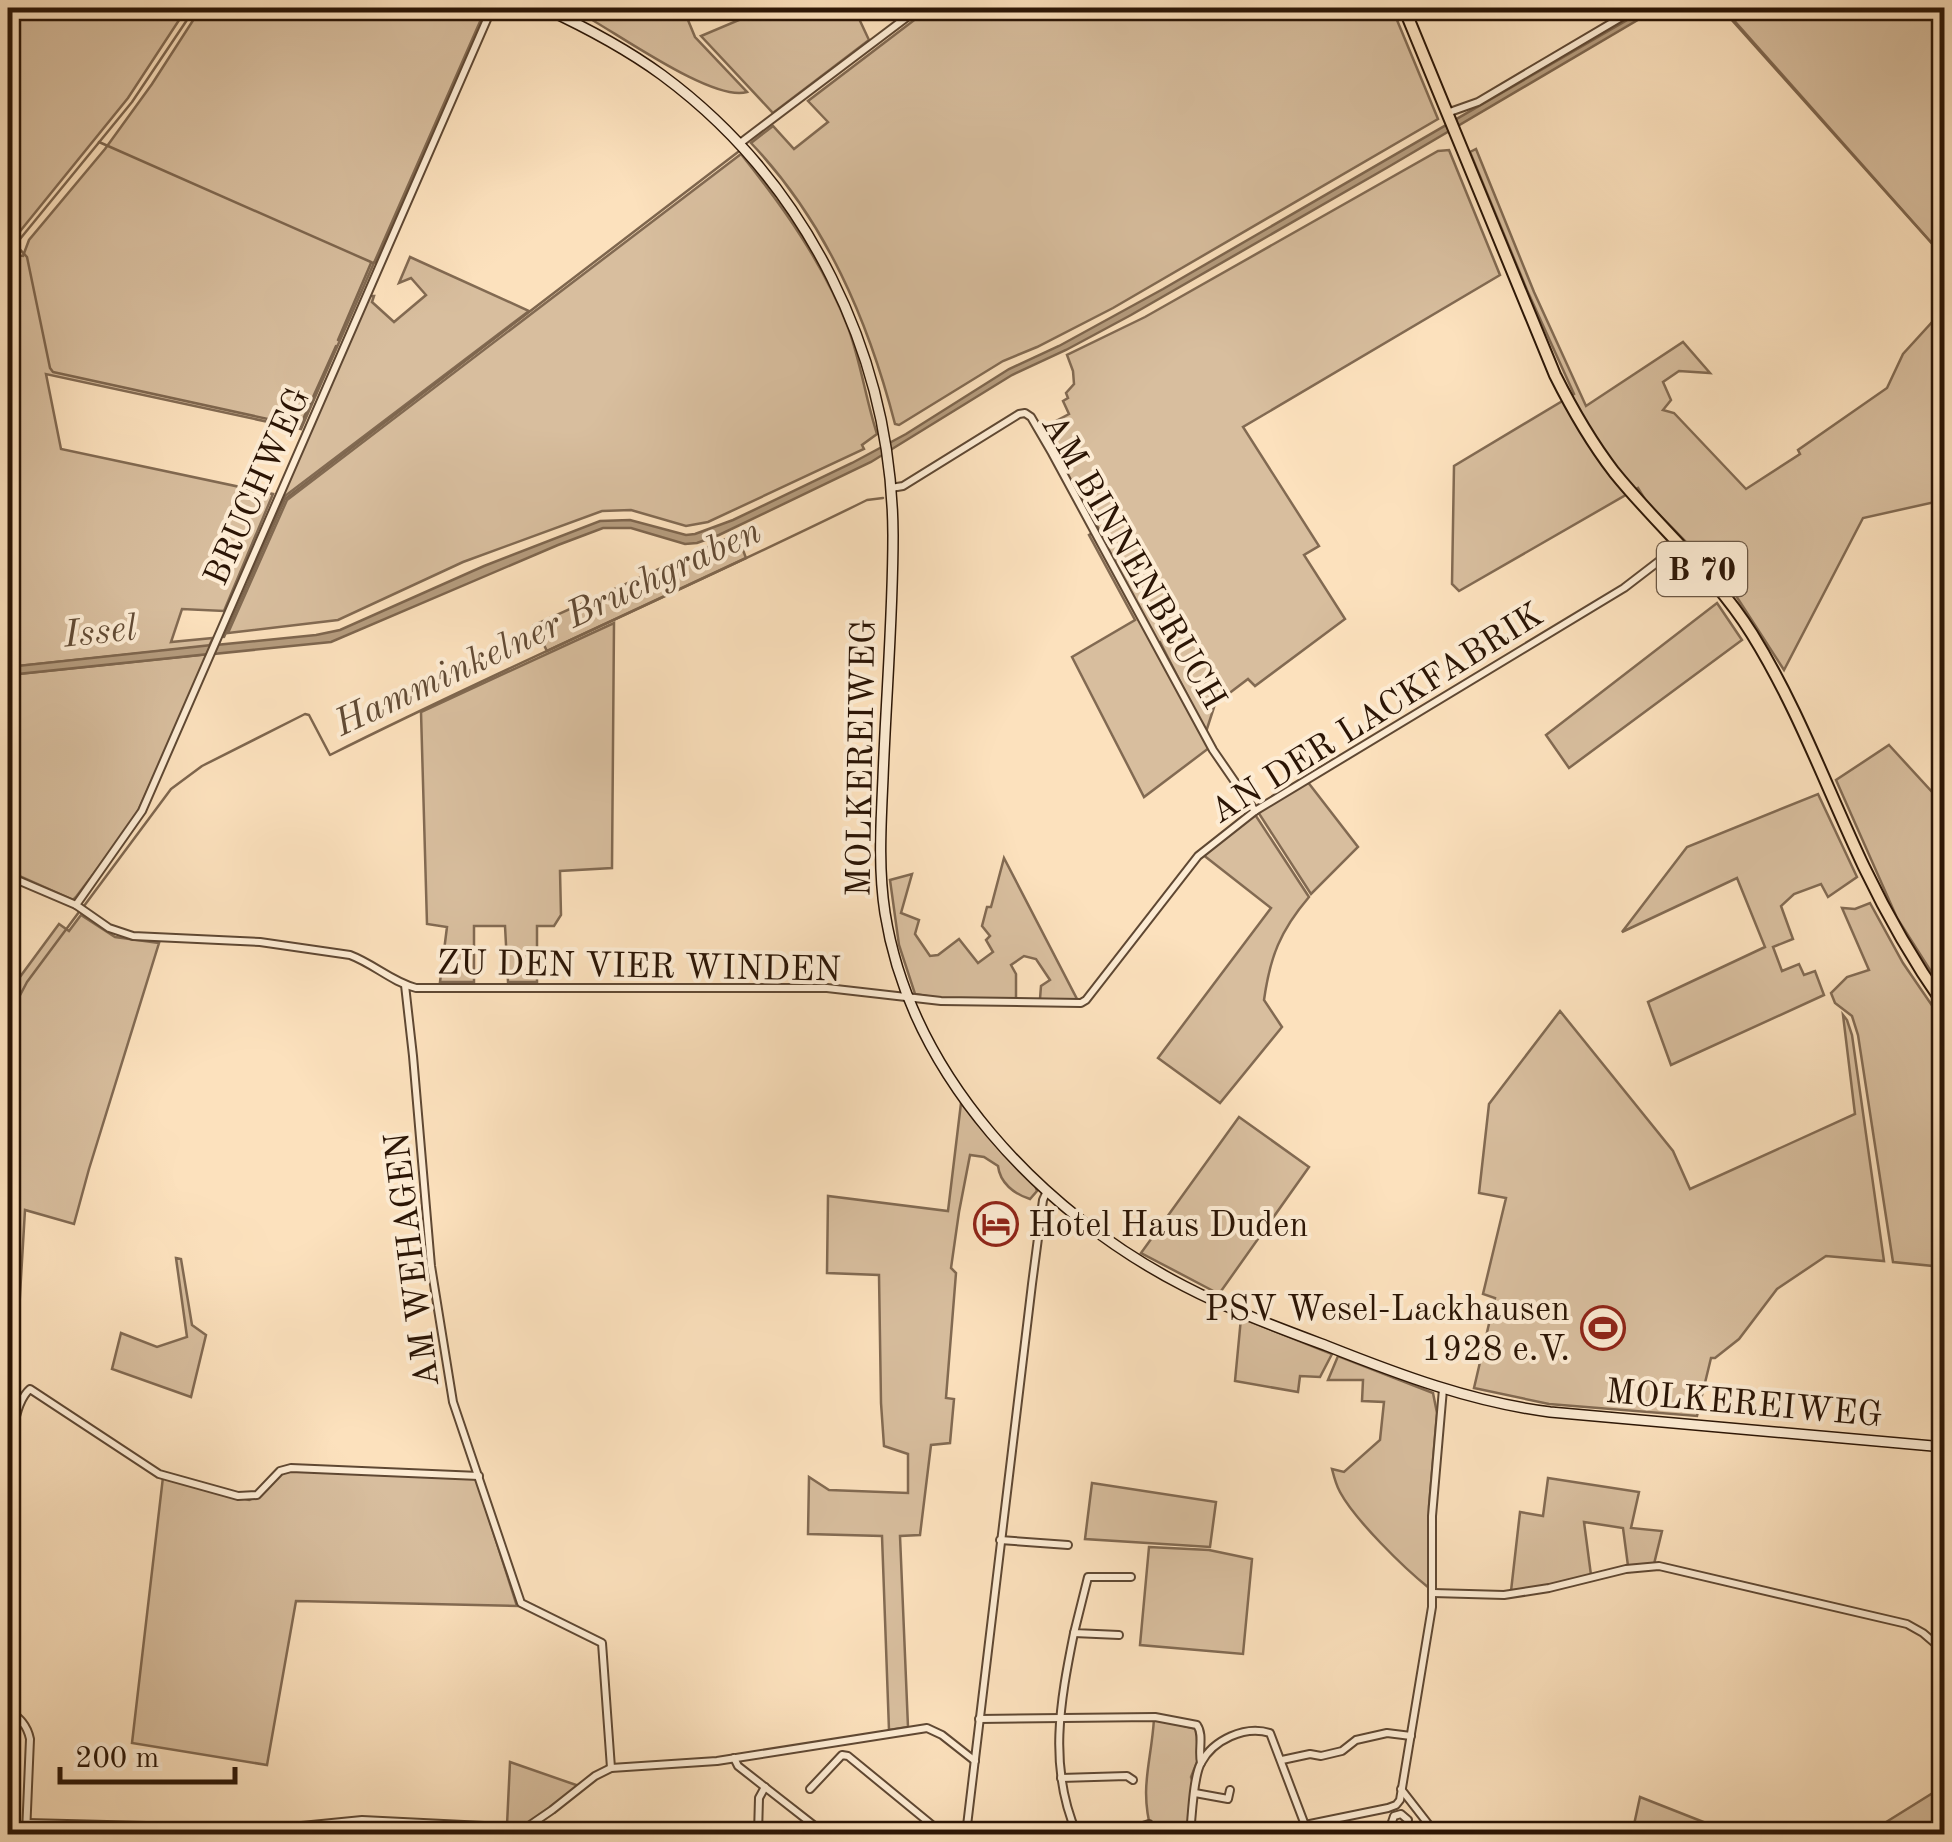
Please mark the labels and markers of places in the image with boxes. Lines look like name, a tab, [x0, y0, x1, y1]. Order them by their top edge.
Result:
hotel icon: Hotel Haus Duden	[973, 1201, 1019, 1247]
place label: Hotel Haus Duden	[1028, 1209, 1308, 1244]
place label: PSV Wesel-Lackhausen 1928 e.V.	[1204, 1293, 1570, 1368]
sports icon: PSV Wesel-Lackhausen 1928 e.V.	[1580, 1305, 1626, 1351]

